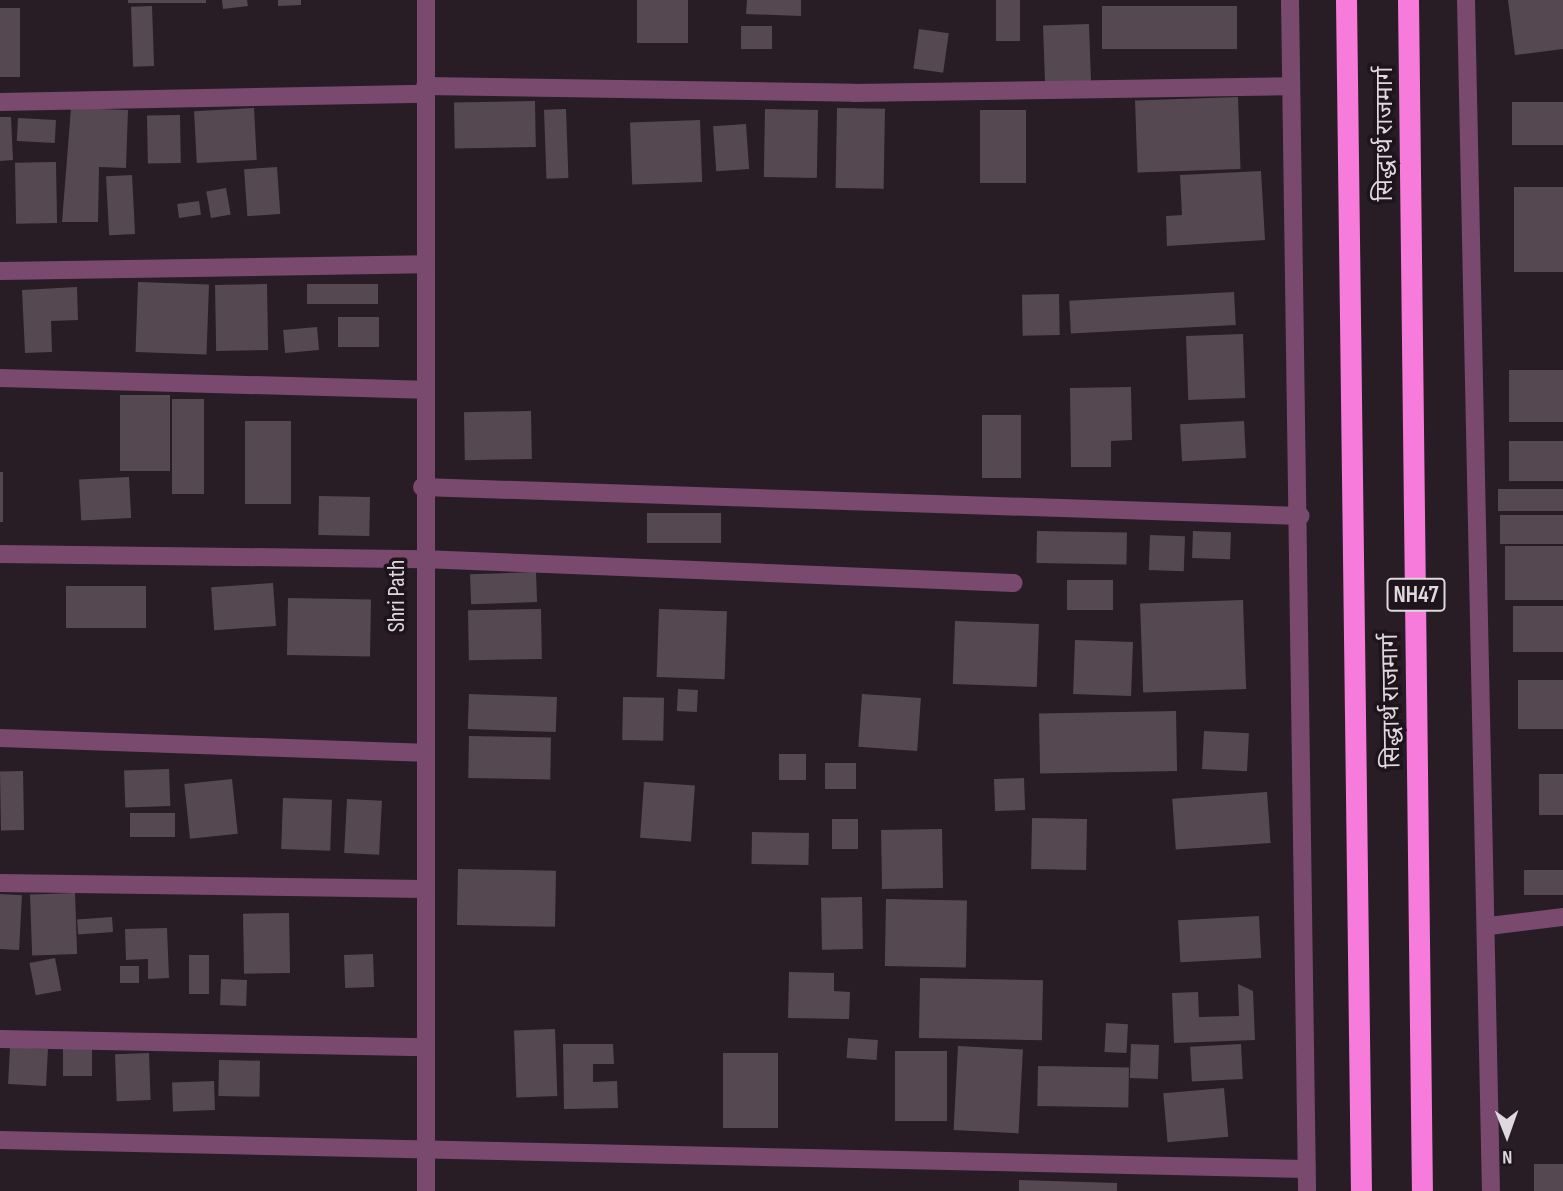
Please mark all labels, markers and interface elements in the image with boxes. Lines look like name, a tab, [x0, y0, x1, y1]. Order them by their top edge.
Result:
street label: सिद्धार्थ राजमार्ग	[1371, 67, 1399, 201]
street label: Shri Path	[383, 560, 411, 632]
road number: NH47	[1386, 576, 1446, 614]
street label: सिद्धार्थ राजमार्ग	[1375, 633, 1407, 769]
north arrow	[1472, 1100, 1542, 1170]
text: N	[1502, 1145, 1513, 1168]

